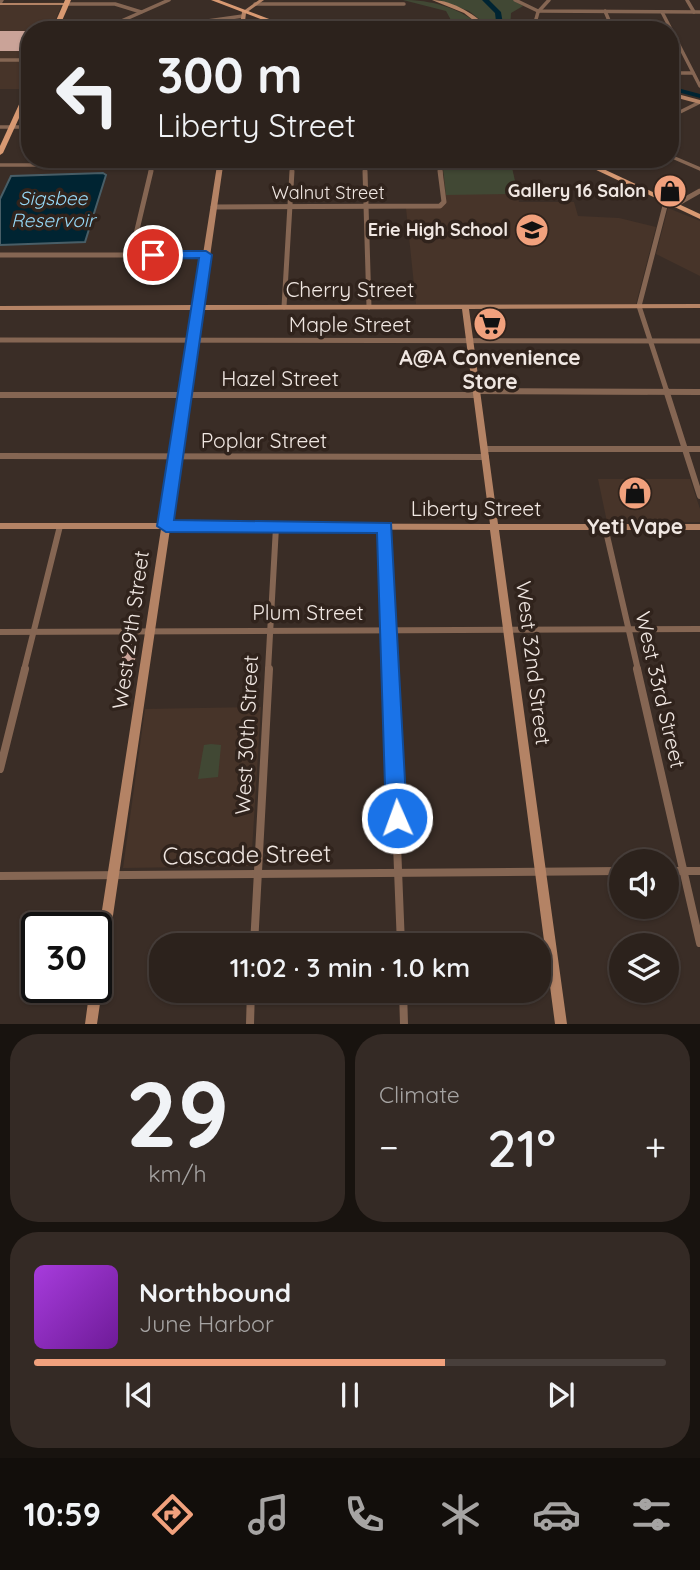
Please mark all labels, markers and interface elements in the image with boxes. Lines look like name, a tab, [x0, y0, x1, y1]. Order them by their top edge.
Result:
text: 300 m	[157, 44, 302, 105]
icon: left	[42, 49, 133, 140]
text: Liberty Street	[157, 105, 356, 145]
shop icon: Gallery 16 Salon	[651, 172, 689, 210]
place label: Gallery 16 Salon	[508, 179, 646, 202]
street label: Walnut Street	[271, 181, 385, 204]
water label: Sigsbee Reservoir	[11, 186, 98, 232]
school or university icon: Erie High School	[513, 211, 551, 249]
place label: Erie High School	[368, 218, 508, 241]
pin	[123, 225, 183, 285]
icon: arrive	[134, 236, 172, 274]
street label: Cherry Street	[286, 276, 414, 302]
supermarket icon: A@A Convenience Store	[471, 305, 509, 343]
street label: Maple Street	[289, 311, 411, 337]
place label: A@A Convenience Store	[399, 344, 581, 394]
street label: Hazel Street	[221, 365, 339, 391]
street label: Poplar Street	[201, 427, 327, 453]
shop icon: Yeti Vape	[616, 474, 654, 512]
street label: Liberty Street	[411, 495, 541, 521]
place label: Yeti Vape	[587, 513, 683, 539]
street label: West 29th Street	[106, 549, 154, 711]
street label: West 32nd Street	[511, 579, 557, 746]
street label: Plum Street	[252, 599, 364, 625]
street label: West 33rd Street	[630, 609, 692, 771]
street label: West 30th Street	[229, 654, 263, 816]
position arrow	[360, 781, 434, 855]
street label: Cascade Street	[162, 838, 332, 870]
map controls	[609, 849, 679, 1003]
button: sound	[609, 849, 679, 919]
speed limit sign: 30	[21, 912, 112, 1003]
button: layers	[609, 933, 679, 1003]
text: 11:02 · 3 min · 1.0 km	[230, 951, 470, 984]
text: 29	[126, 1056, 229, 1170]
text: Climate	[379, 1080, 460, 1109]
text: 21°	[487, 1115, 556, 1180]
text: −	[379, 1123, 399, 1171]
text: +	[645, 1123, 666, 1171]
text: km/h	[148, 1159, 207, 1188]
text: Northbound	[139, 1276, 291, 1309]
text: June Harbor	[139, 1309, 274, 1338]
icon: previous	[120, 1376, 158, 1414]
icon: pause	[331, 1376, 369, 1414]
icon: next	[542, 1376, 580, 1414]
icon: directions	[148, 1490, 197, 1539]
icon: music	[244, 1490, 293, 1539]
icon: phone	[340, 1490, 389, 1539]
icon: climate	[436, 1490, 485, 1539]
icon: car	[532, 1490, 581, 1539]
icon: filters	[627, 1490, 676, 1539]
text: 10:59	[23, 1494, 101, 1534]

